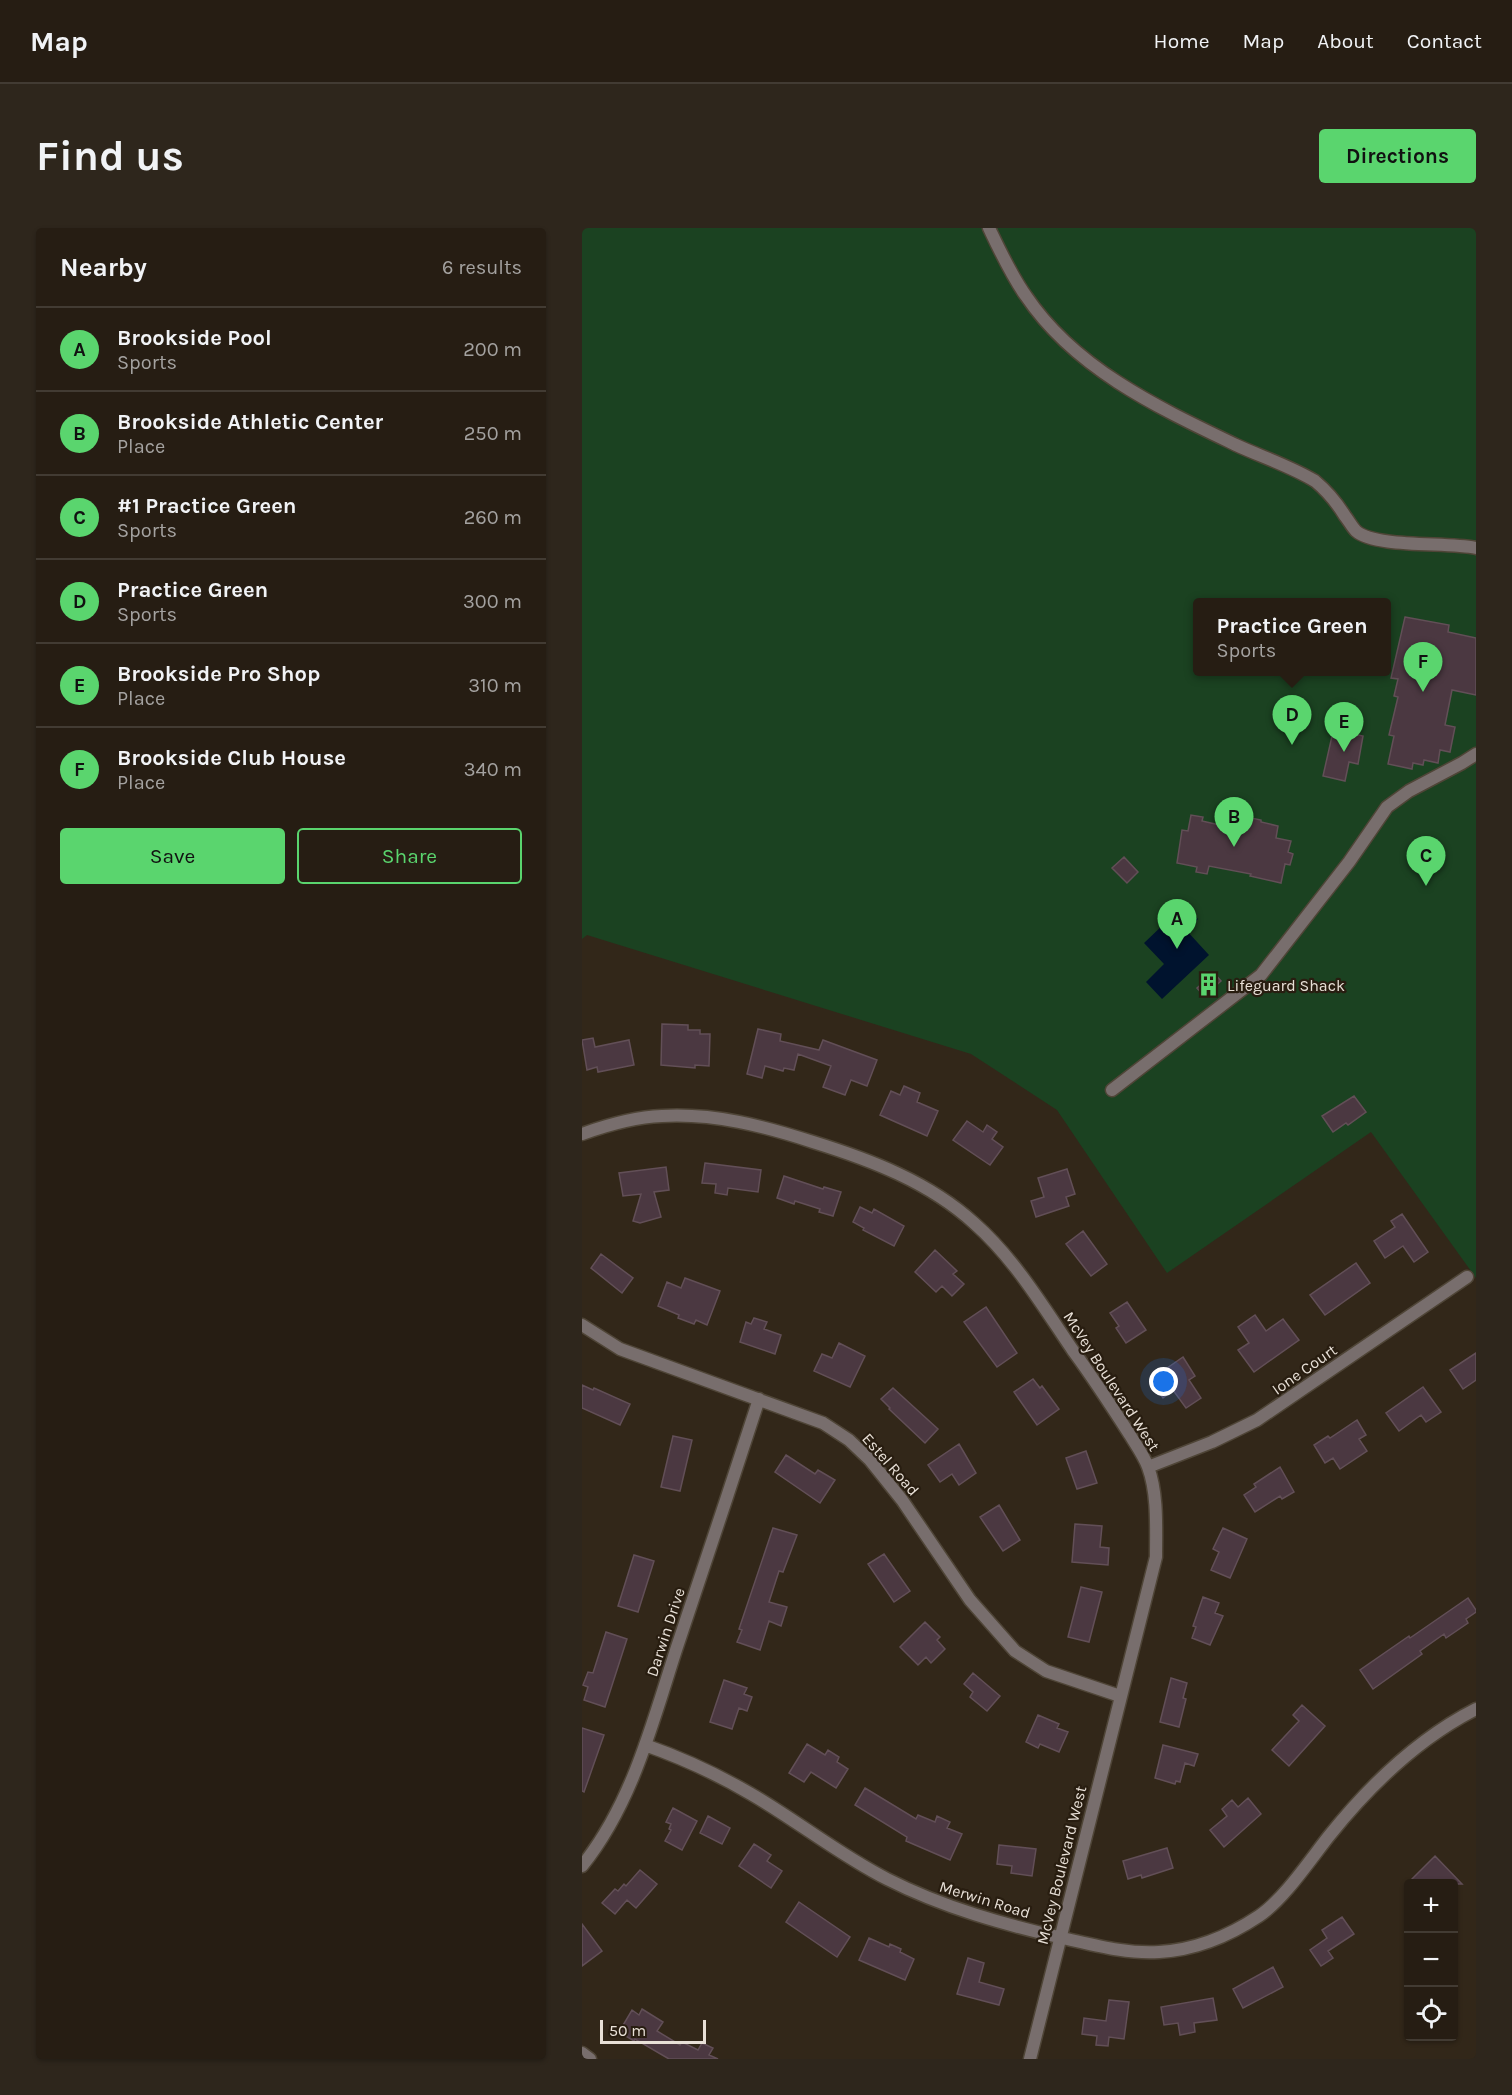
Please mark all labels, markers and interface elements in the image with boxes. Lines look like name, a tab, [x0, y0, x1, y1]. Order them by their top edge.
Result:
text: Map	[30, 25, 88, 58]
text: Home	[1154, 29, 1210, 53]
text: Map	[1243, 29, 1284, 53]
text: About	[1317, 29, 1374, 53]
text: Contact	[1407, 29, 1482, 53]
button: Directions	[1319, 129, 1476, 183]
text: Find us	[36, 131, 184, 181]
text: Nearby	[60, 252, 147, 283]
text: 6 results	[442, 256, 522, 279]
text: Brookside Pool	[117, 325, 272, 351]
text: A	[73, 338, 86, 361]
text: 200 m	[463, 338, 522, 361]
text: Sports	[117, 351, 177, 374]
text: Brookside Athletic Center	[117, 409, 383, 435]
text: B	[73, 422, 86, 445]
text: 250 m	[464, 422, 522, 445]
text: Place	[117, 435, 165, 458]
text: #1 Practice Green	[117, 493, 297, 519]
text: C	[73, 506, 86, 529]
text: 260 m	[464, 506, 522, 529]
text: Sports	[117, 519, 177, 542]
text: Practice Green	[117, 577, 268, 603]
text: D	[73, 590, 86, 613]
text: 300 m	[463, 590, 522, 613]
popup	[1193, 598, 1391, 676]
text: Sports	[117, 603, 177, 626]
text: Practice Green	[1216, 613, 1368, 639]
text: Sports	[1216, 639, 1276, 662]
pin: F	[1404, 642, 1442, 692]
text: Brookside Pro Shop	[117, 661, 320, 687]
text: E	[74, 674, 85, 697]
text: 310 m	[468, 674, 522, 697]
text: Place	[117, 687, 165, 710]
pin: D	[1272, 696, 1312, 745]
pin: E	[1324, 702, 1364, 752]
text: Brookside Club House	[117, 745, 346, 771]
text: F	[74, 758, 85, 781]
text: 340 m	[464, 758, 522, 781]
text: Place	[117, 771, 165, 794]
pin: B	[1214, 798, 1254, 847]
button: Save	[60, 828, 285, 884]
button: Share	[297, 828, 522, 884]
pin: C	[1406, 836, 1446, 886]
pin: A	[1158, 900, 1196, 949]
building icon: Lifeguard Shack	[1196, 972, 1222, 998]
place label: Lifeguard Shack	[1227, 976, 1345, 995]
street label: McVey Boulevard West	[1059, 1308, 1164, 1455]
street label: Ione Court	[1268, 1340, 1340, 1399]
your location	[1149, 1367, 1178, 1396]
street label: Estel Road	[858, 1429, 923, 1500]
street label: Darwin Drive	[642, 1585, 689, 1679]
street label: McVey Boulevard West	[1033, 1784, 1090, 1946]
street label: Merwin Road	[937, 1877, 1033, 1922]
map controls	[1404, 1879, 1458, 2041]
button: +	[1404, 1879, 1458, 1933]
button: −	[1404, 1933, 1458, 1987]
button: locate	[1404, 1987, 1458, 2041]
scale bar	[600, 2017, 706, 2044]
text: 50 m	[609, 2021, 646, 2040]

